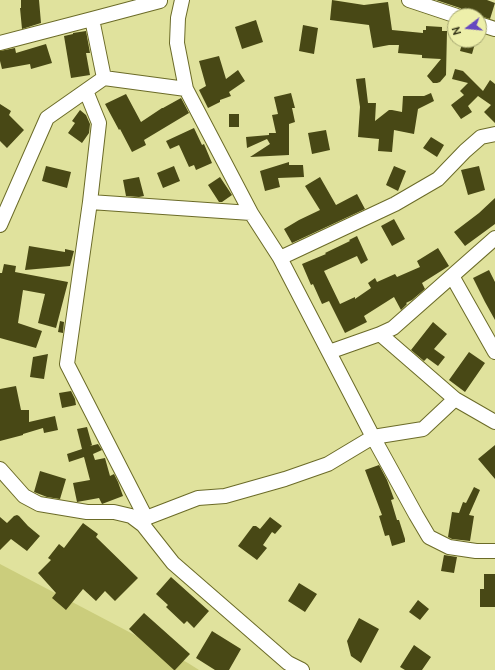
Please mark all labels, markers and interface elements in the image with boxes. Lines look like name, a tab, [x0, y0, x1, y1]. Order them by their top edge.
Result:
north arrow	[447, 8, 487, 48]
text: N	[450, 25, 463, 37]

